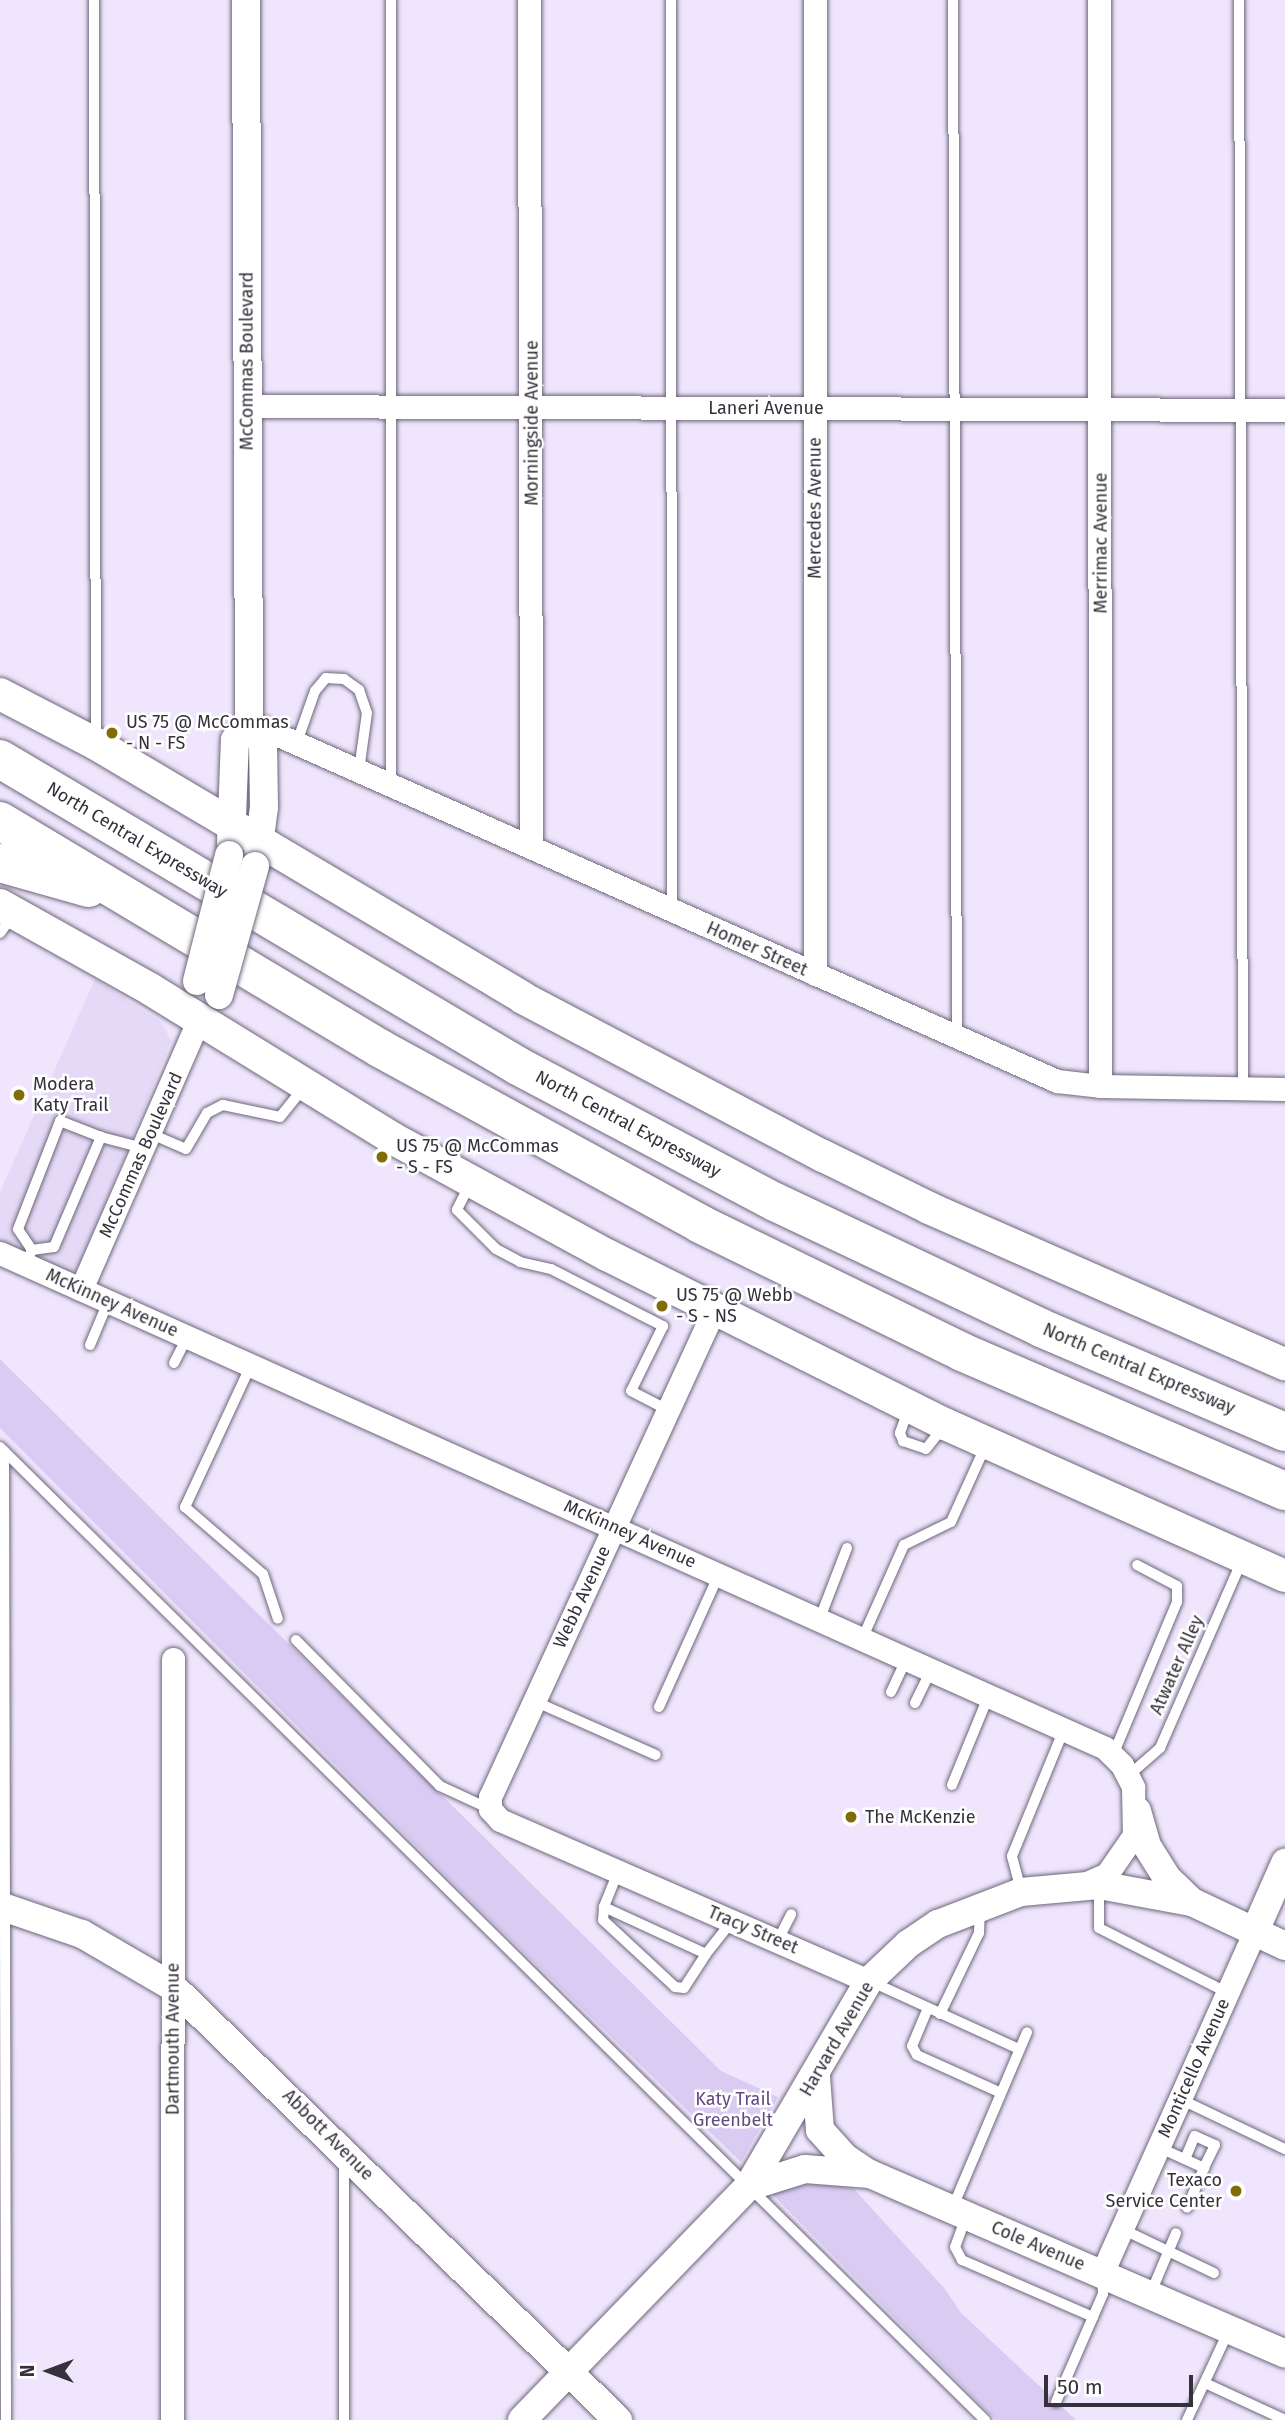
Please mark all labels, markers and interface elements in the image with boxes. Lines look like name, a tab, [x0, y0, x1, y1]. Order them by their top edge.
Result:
street label: McCommas Boulevard	[236, 272, 258, 450]
street label: Morningside Avenue	[521, 340, 543, 506]
street label: Laneri Avenue	[708, 397, 824, 419]
street label: Mercedes Avenue	[804, 437, 826, 579]
street label: Merrimac Avenue	[1090, 472, 1112, 614]
place label: US 75 @ McCommas - N - FS	[126, 712, 289, 754]
marker: US 75 @ McCommas - N - FS	[104, 725, 120, 741]
street label: North Central Expressway	[43, 777, 231, 903]
street label: Homer Street	[703, 917, 811, 981]
street label: North Central Expressway	[532, 1066, 724, 1182]
street label: McCommas Boulevard	[95, 1069, 187, 1241]
place label: Modera Katy Trail	[33, 1074, 109, 1116]
marker: Modera Katy Trail	[11, 1087, 27, 1103]
place label: US 75 @ McCommas - S - FS	[396, 1136, 559, 1178]
marker: US 75 @ McCommas - S - FS	[374, 1149, 390, 1165]
street label: McKinney Avenue	[43, 1264, 181, 1342]
place label: US 75 @ Webb - S - NS	[676, 1285, 793, 1328]
marker: US 75 @ Webb - S - NS	[654, 1298, 670, 1314]
street label: North Central Expressway	[1040, 1319, 1238, 1419]
street label: McKinney Avenue	[561, 1495, 699, 1573]
street label: Webb Avenue	[549, 1542, 615, 1652]
street label: Atwater Alley	[1145, 1612, 1209, 1718]
place label: The McKenzie	[865, 1806, 976, 1828]
marker: The McKenzie	[843, 1809, 859, 1825]
street label: Tracy Street	[705, 1901, 801, 1959]
street label: Dartmouth Avenue	[162, 1963, 184, 2115]
street label: Harvard Avenue	[795, 1978, 879, 2100]
street label: Monticello Avenue	[1154, 1995, 1234, 2141]
street label: Abbott Avenue	[278, 2085, 378, 2185]
park label: Katy Trail Greenbelt	[693, 2089, 773, 2132]
place label: Texaco Service Center	[1106, 2170, 1222, 2212]
marker: Texaco Service Center	[1228, 2183, 1244, 2199]
street label: Cole Avenue	[988, 2217, 1088, 2275]
north arrow	[14, 2336, 84, 2406]
scale bar	[1047, 2360, 1196, 2404]
text: N	[16, 2365, 39, 2377]
text: 50 m	[1057, 2374, 1103, 2400]

